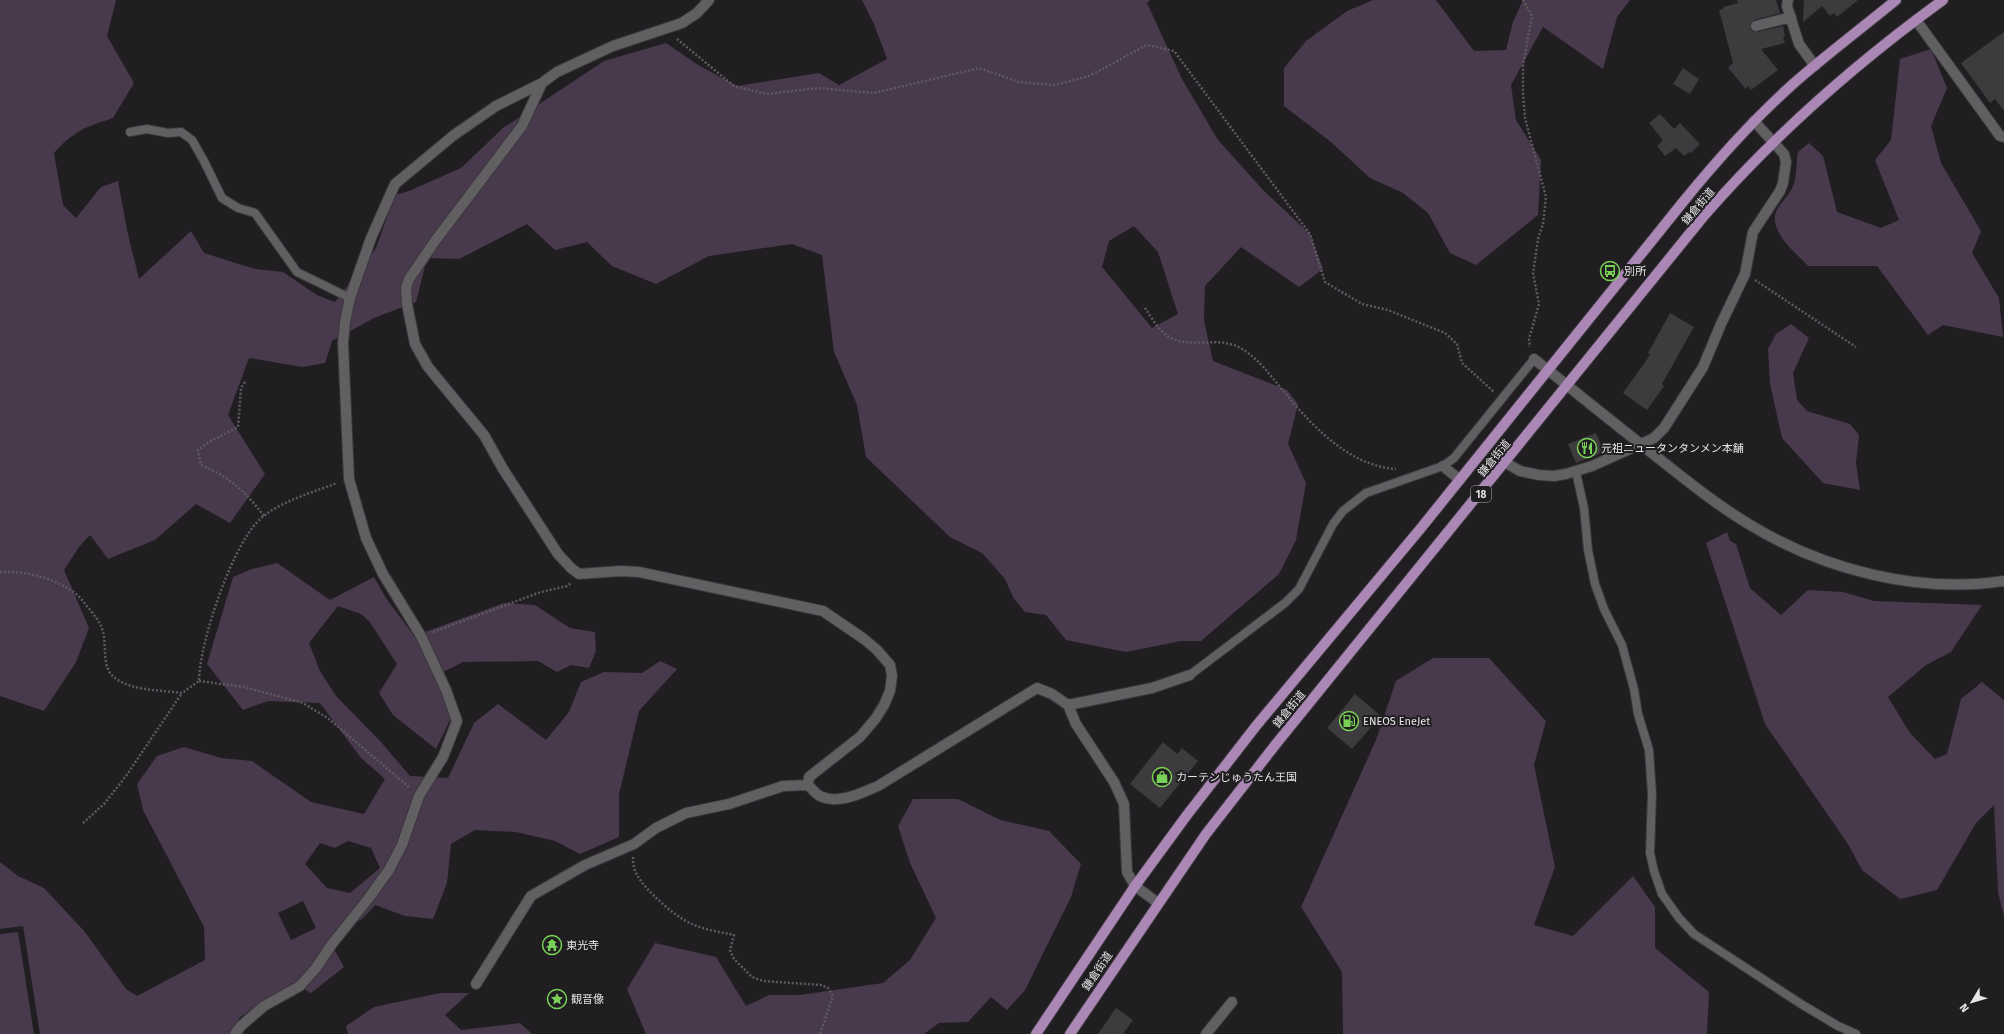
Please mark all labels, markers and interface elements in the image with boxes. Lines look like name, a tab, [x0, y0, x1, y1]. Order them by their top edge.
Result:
street label: 鎌倉街道	[1679, 185, 1718, 227]
bus stop icon: 別所	[1599, 260, 1621, 282]
place label: 別所	[1624, 265, 1647, 278]
street label: 鎌倉街道	[1475, 437, 1513, 480]
restaurant icon: 元祖ニュータンタンメン本舗	[1576, 437, 1598, 459]
place label: 元祖ニュータンタンメン本舗	[1601, 442, 1744, 455]
road number: 18	[1471, 486, 1491, 502]
street label: 鎌倉街道	[1270, 688, 1308, 731]
fuel station icon: ENEOS EneJet	[1338, 710, 1360, 732]
place label: ENEOS EneJet	[1363, 715, 1430, 728]
shop icon: カーテンじゅうたん王国	[1151, 766, 1173, 788]
place label: カーテンじゅうたん王国	[1176, 771, 1297, 784]
temple icon: 東光寺	[541, 934, 563, 956]
place label: 東光寺	[566, 939, 599, 952]
street label: 鎌倉街道	[1080, 949, 1115, 993]
north arrow	[1952, 982, 1992, 1022]
place icon: 観音像	[546, 988, 568, 1010]
place label: 観音像	[571, 993, 604, 1006]
text: N	[1957, 1001, 1972, 1015]

